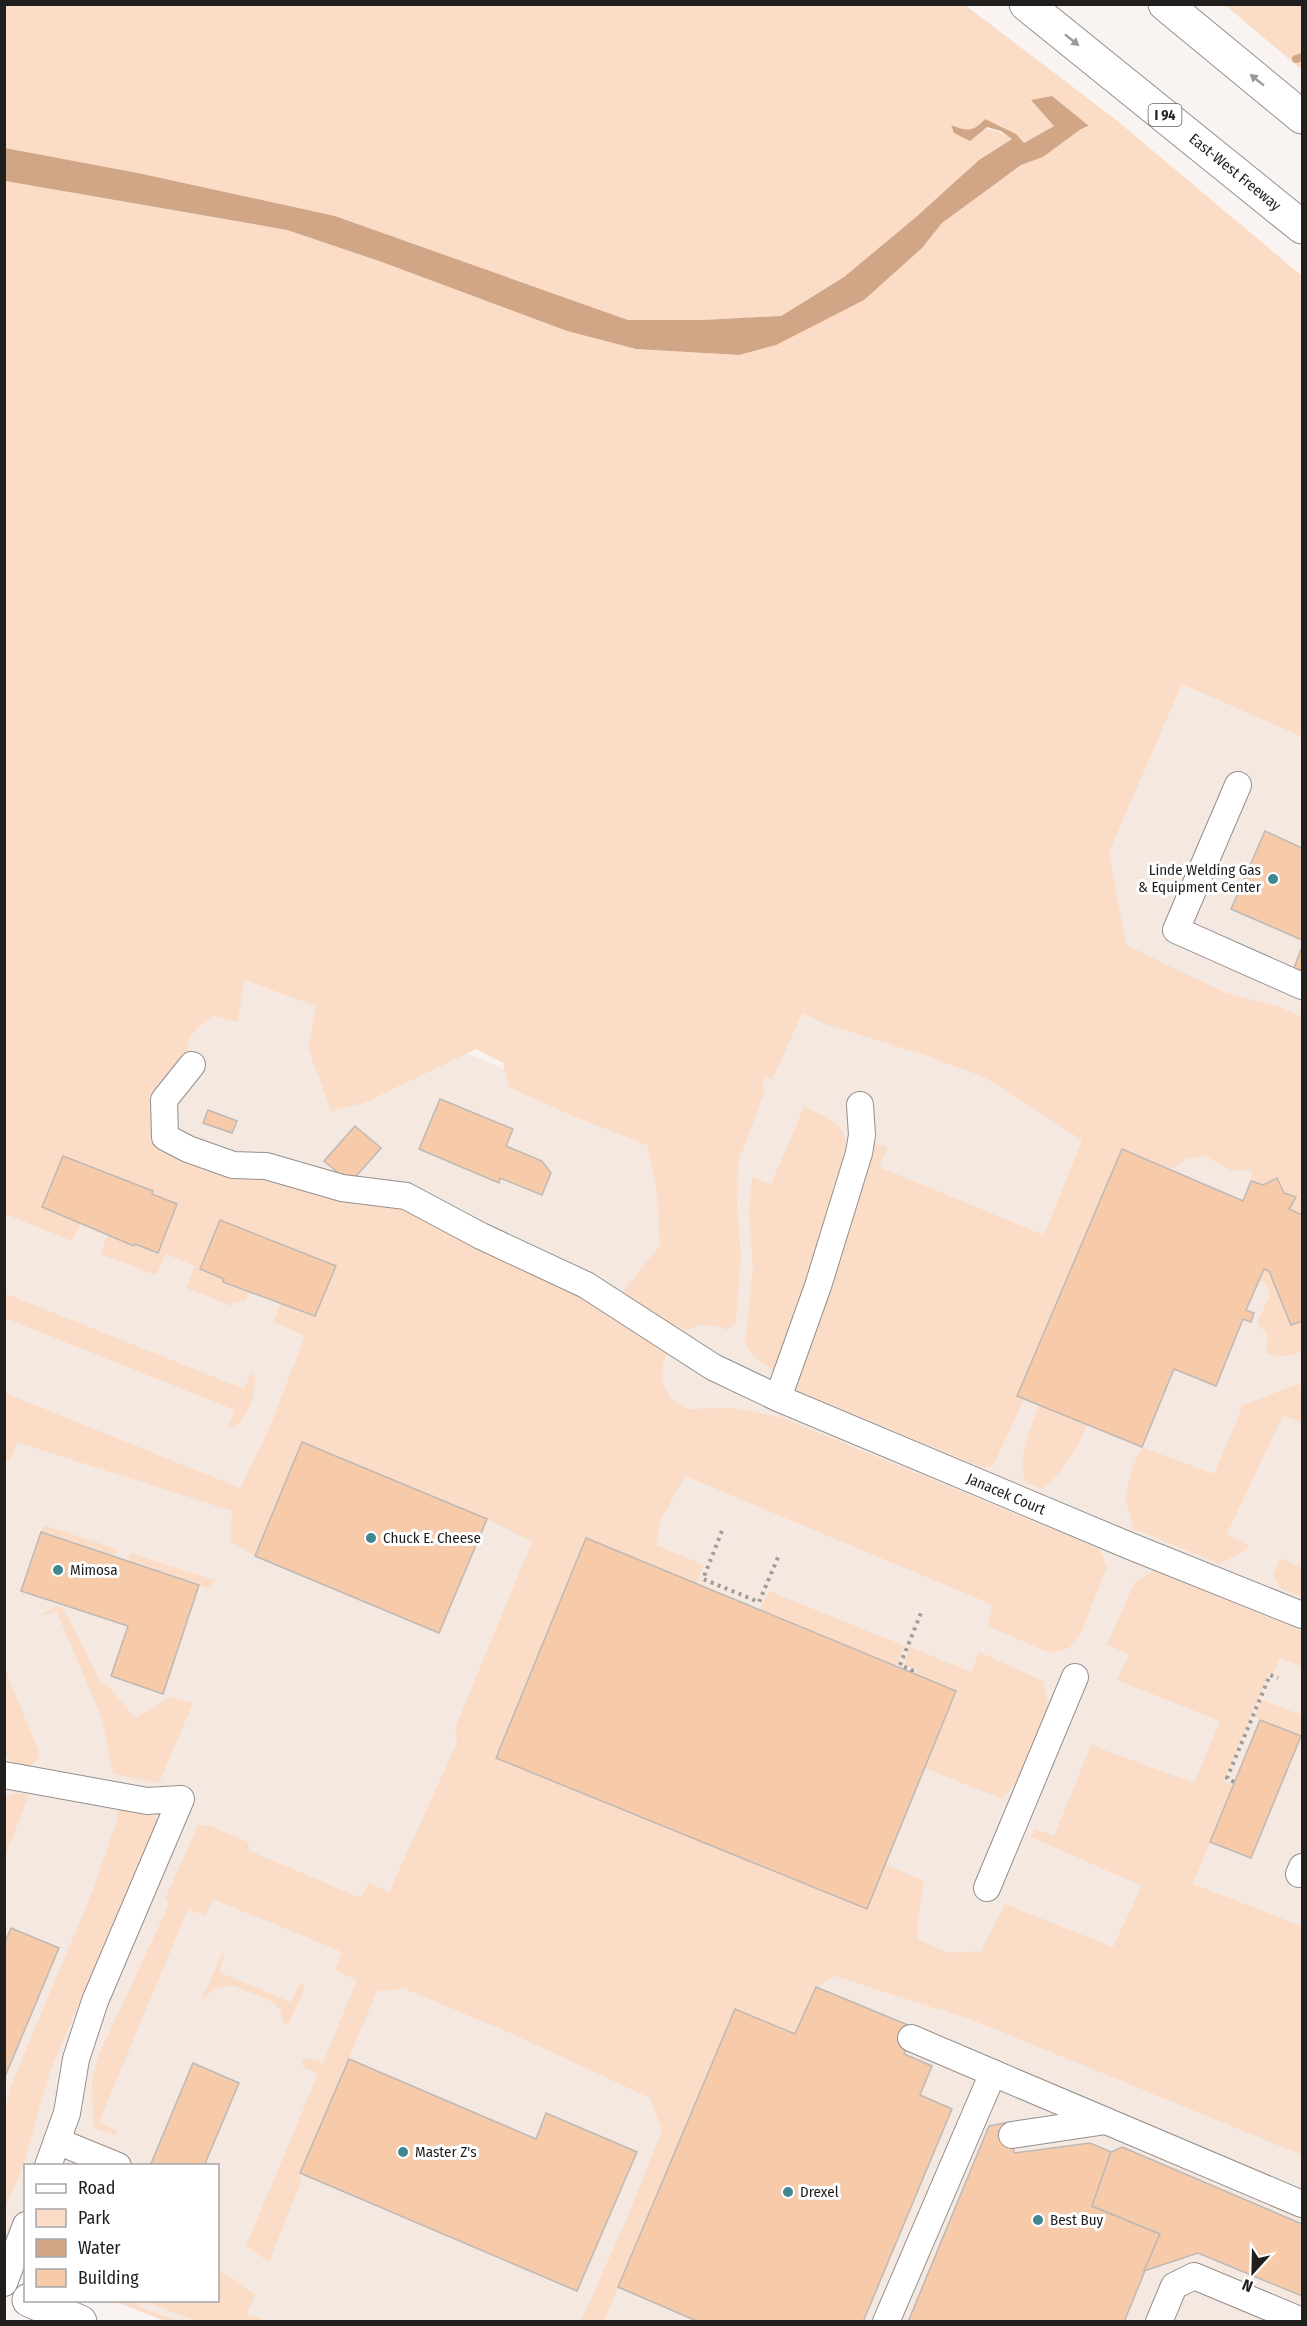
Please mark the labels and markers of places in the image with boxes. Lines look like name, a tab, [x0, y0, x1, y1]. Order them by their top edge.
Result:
place label: Linde Welding Gas & Equipment Center	[1138, 861, 1262, 896]
marker: Linde Welding Gas & Equipment Center	[1266, 872, 1280, 886]
place label: Chuck E. Cheese	[383, 1529, 481, 1547]
marker: Chuck E. Cheese	[364, 1531, 378, 1545]
place label: Mimosa	[70, 1561, 118, 1579]
marker: Mimosa	[51, 1563, 65, 1577]
place label: Master Z's	[415, 2143, 477, 2161]
marker: Master Z's	[396, 2145, 410, 2159]
place label: Drexel	[800, 2183, 839, 2201]
marker: Drexel	[781, 2185, 795, 2199]
place label: Best Buy	[1050, 2211, 1104, 2229]
marker: Best Buy	[1031, 2213, 1045, 2227]

